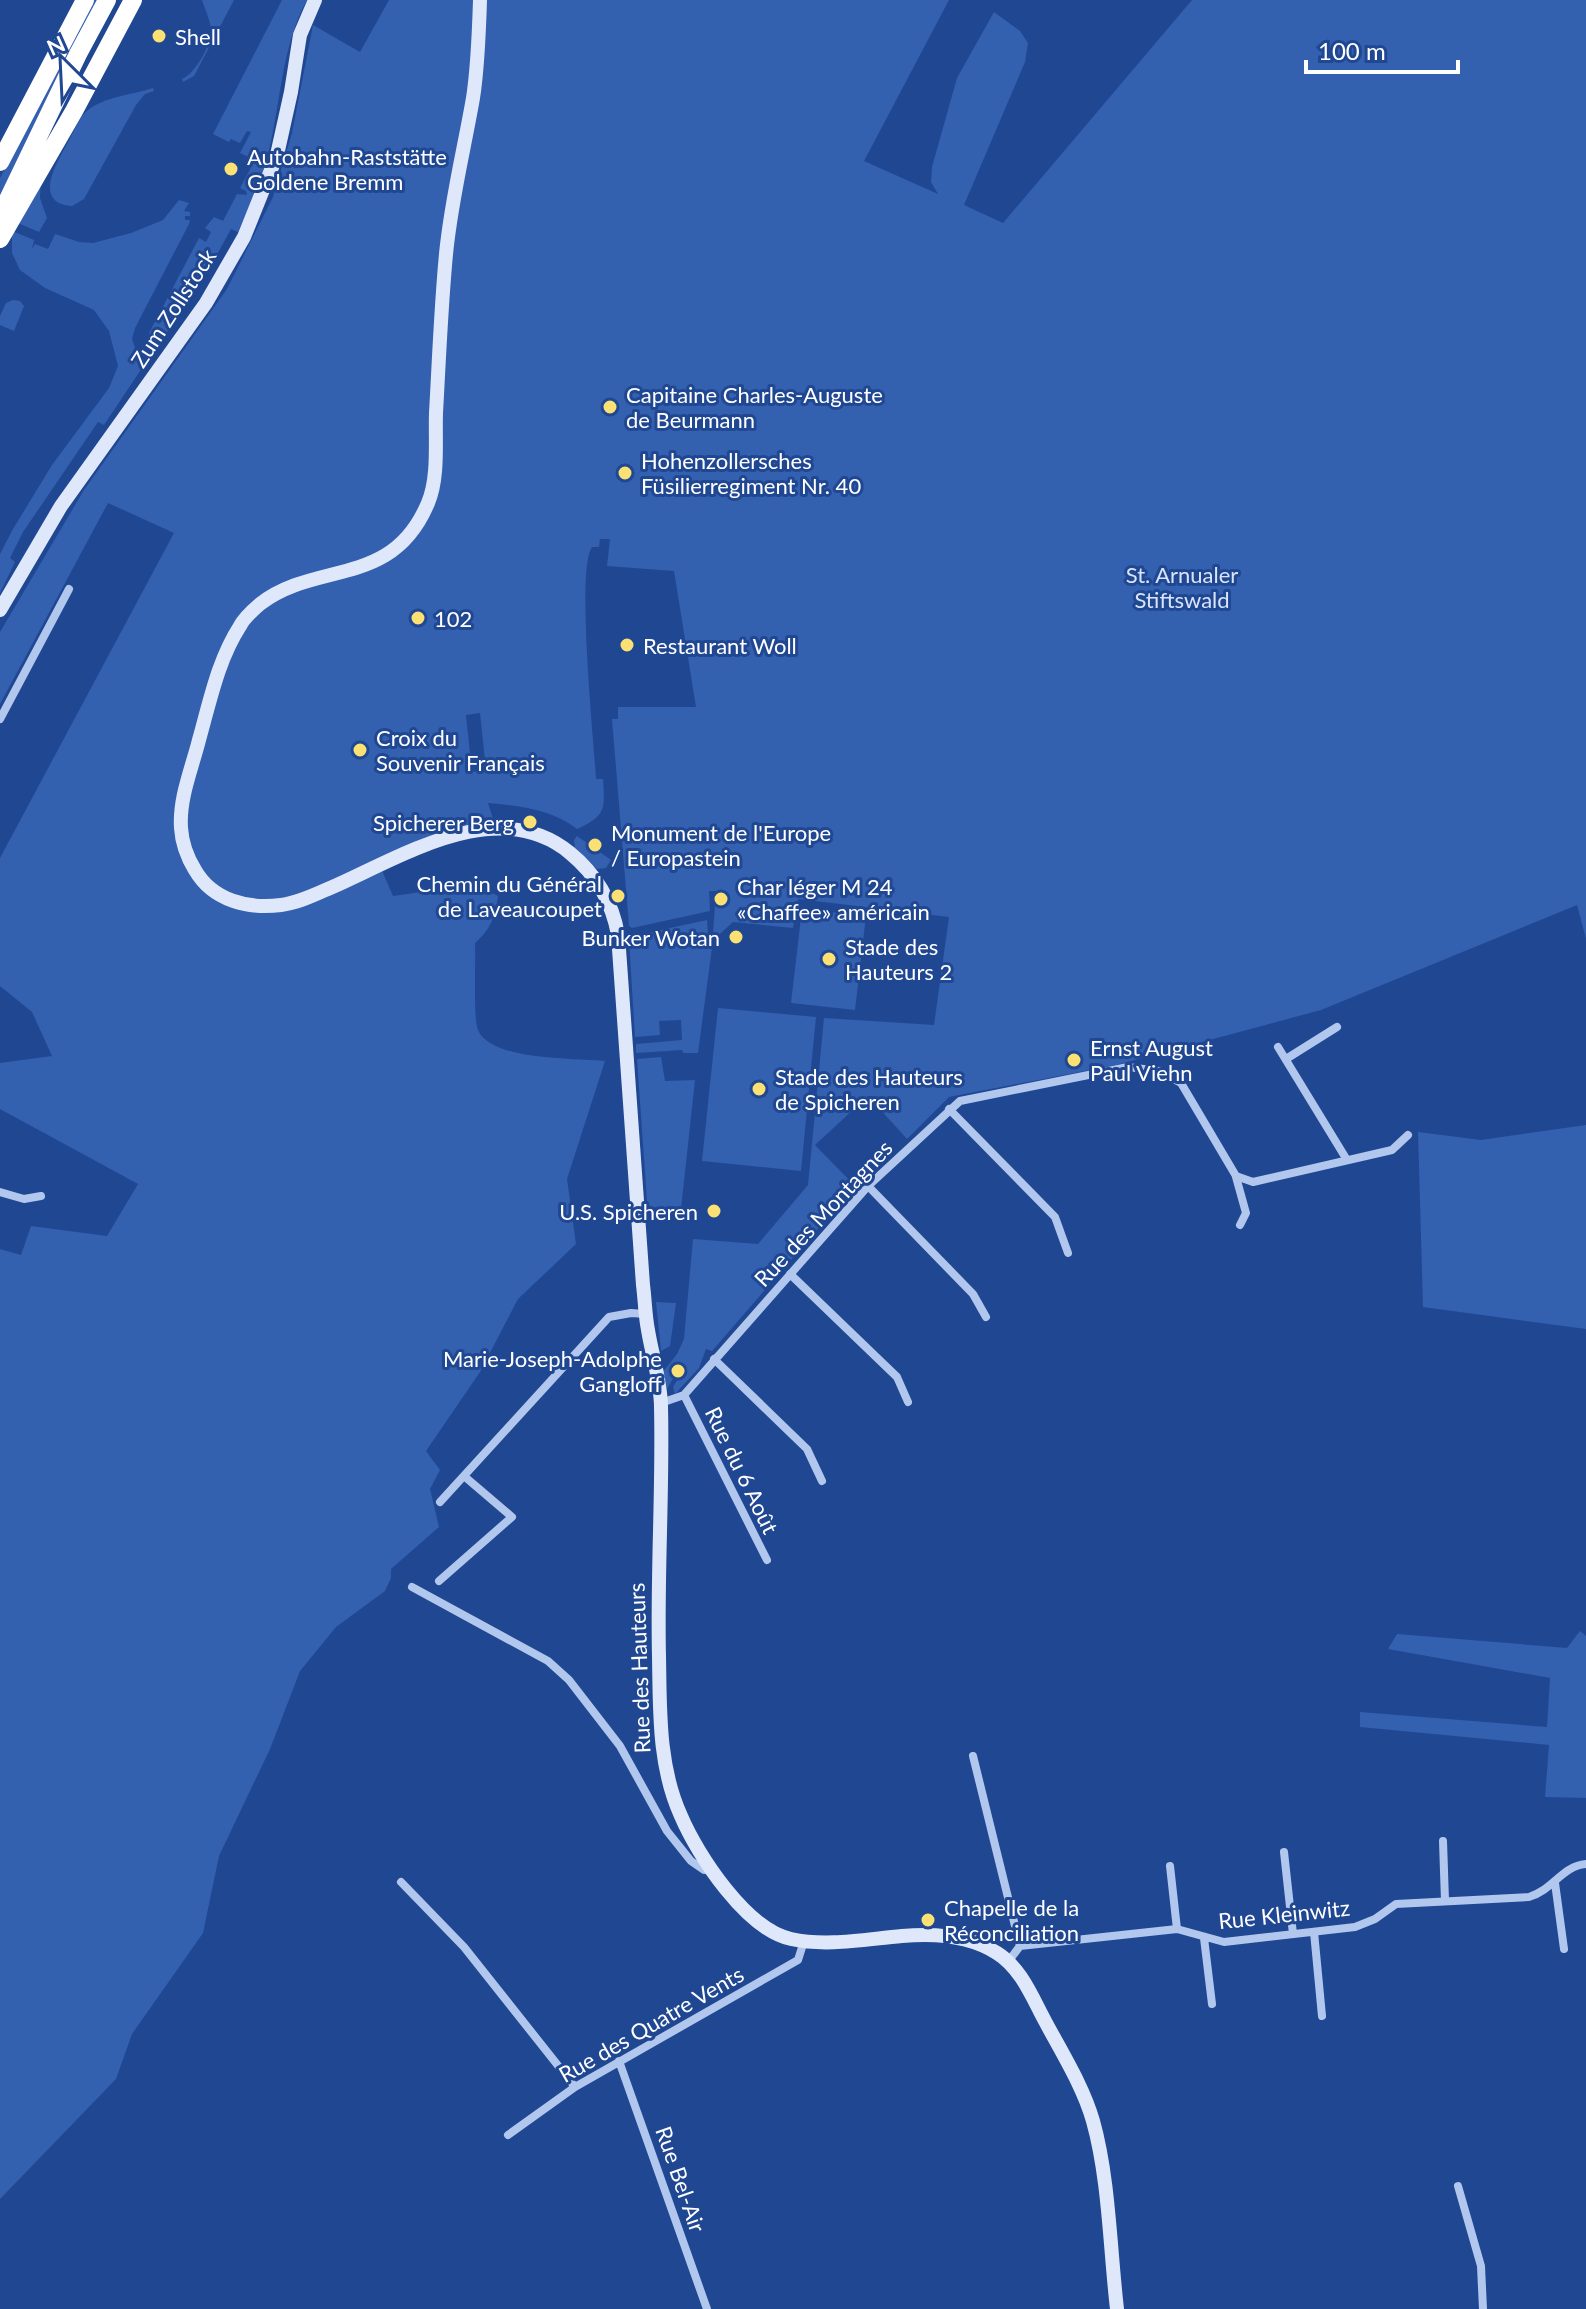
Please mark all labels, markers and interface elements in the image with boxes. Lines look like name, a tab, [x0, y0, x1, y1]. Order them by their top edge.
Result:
place label: Shell	[175, 23, 221, 50]
north arrow	[24, 24, 104, 104]
scale bar	[1306, 24, 1458, 74]
marker: Shell	[150, 27, 168, 45]
text: N	[42, 29, 69, 61]
text: 100 m	[1318, 36, 1386, 65]
place label: Autobahn-Raststätte Goldene Bremm	[247, 143, 447, 195]
marker: Autobahn-Raststätte Goldene Bremm	[222, 160, 240, 178]
street label: Zum Zollstock	[125, 243, 222, 372]
place label: Capitaine Charles-Auguste de Beurmann	[626, 381, 883, 433]
marker: Capitaine Charles-Auguste de Beurmann	[601, 398, 619, 416]
place label: Hohenzollersches Füsilierregiment Nr. 40	[641, 447, 861, 499]
marker: Hohenzollersches Füsilierregiment Nr. 40	[616, 464, 634, 482]
park label: St. Arnualer Stiftswald	[1126, 561, 1238, 613]
place label: 102	[434, 605, 472, 632]
marker: 102	[409, 609, 427, 627]
place label: Restaurant Woll	[643, 632, 797, 659]
marker: Restaurant Woll	[618, 636, 636, 654]
place label: Croix du Souvenir Français	[376, 724, 545, 776]
marker: Croix du Souvenir Français	[351, 741, 369, 759]
place label: Spicherer Berg	[373, 809, 514, 836]
marker: Spicherer Berg	[521, 813, 539, 831]
place label: Monument de l'Europe / Europastein	[611, 819, 831, 871]
marker: Monument de l'Europe / Europastein	[586, 836, 604, 854]
place label: Chemin du Général de Laveaucoupet	[417, 870, 602, 922]
place label: Char léger M 24 «Chaffee» américain	[737, 873, 930, 925]
marker: Chemin du Général de Laveaucoupet	[609, 887, 627, 905]
marker: Char léger M 24 «Chaffee» américain	[712, 890, 730, 908]
place label: Bunker Wotan	[582, 924, 720, 951]
marker: Bunker Wotan	[727, 928, 745, 946]
place label: Stade des Hauteurs 2	[845, 933, 952, 985]
marker: Stade des Hauteurs 2	[820, 950, 838, 968]
place label: Ernst August Paul Viehn	[1090, 1034, 1213, 1086]
marker: Ernst August Paul Viehn	[1065, 1051, 1083, 1069]
place label: Stade des Hauteurs de Spicheren	[775, 1063, 963, 1115]
marker: Stade des Hauteurs de Spicheren	[750, 1080, 768, 1098]
street label: Rue des Montagnes	[748, 1134, 898, 1292]
place label: U.S. Spicheren	[559, 1198, 698, 1225]
marker: U.S. Spicheren	[705, 1202, 723, 1220]
place label: Marie-Joseph-Adolphe Gangloff	[443, 1345, 662, 1397]
marker: Marie-Joseph-Adolphe Gangloff	[669, 1362, 687, 1380]
street label: Rue du 6 Août	[700, 1402, 784, 1538]
street label: Rue des Hauteurs	[623, 1582, 655, 1754]
place label: Chapelle de la Réconciliation	[944, 1894, 1079, 1946]
street label: Rue Kleinwitz	[1217, 1894, 1351, 1934]
marker: Chapelle de la Réconciliation	[919, 1911, 937, 1929]
street label: Rue des Quatre Vents	[554, 1960, 748, 2088]
street label: Rue Bel-Air	[650, 2123, 712, 2235]

